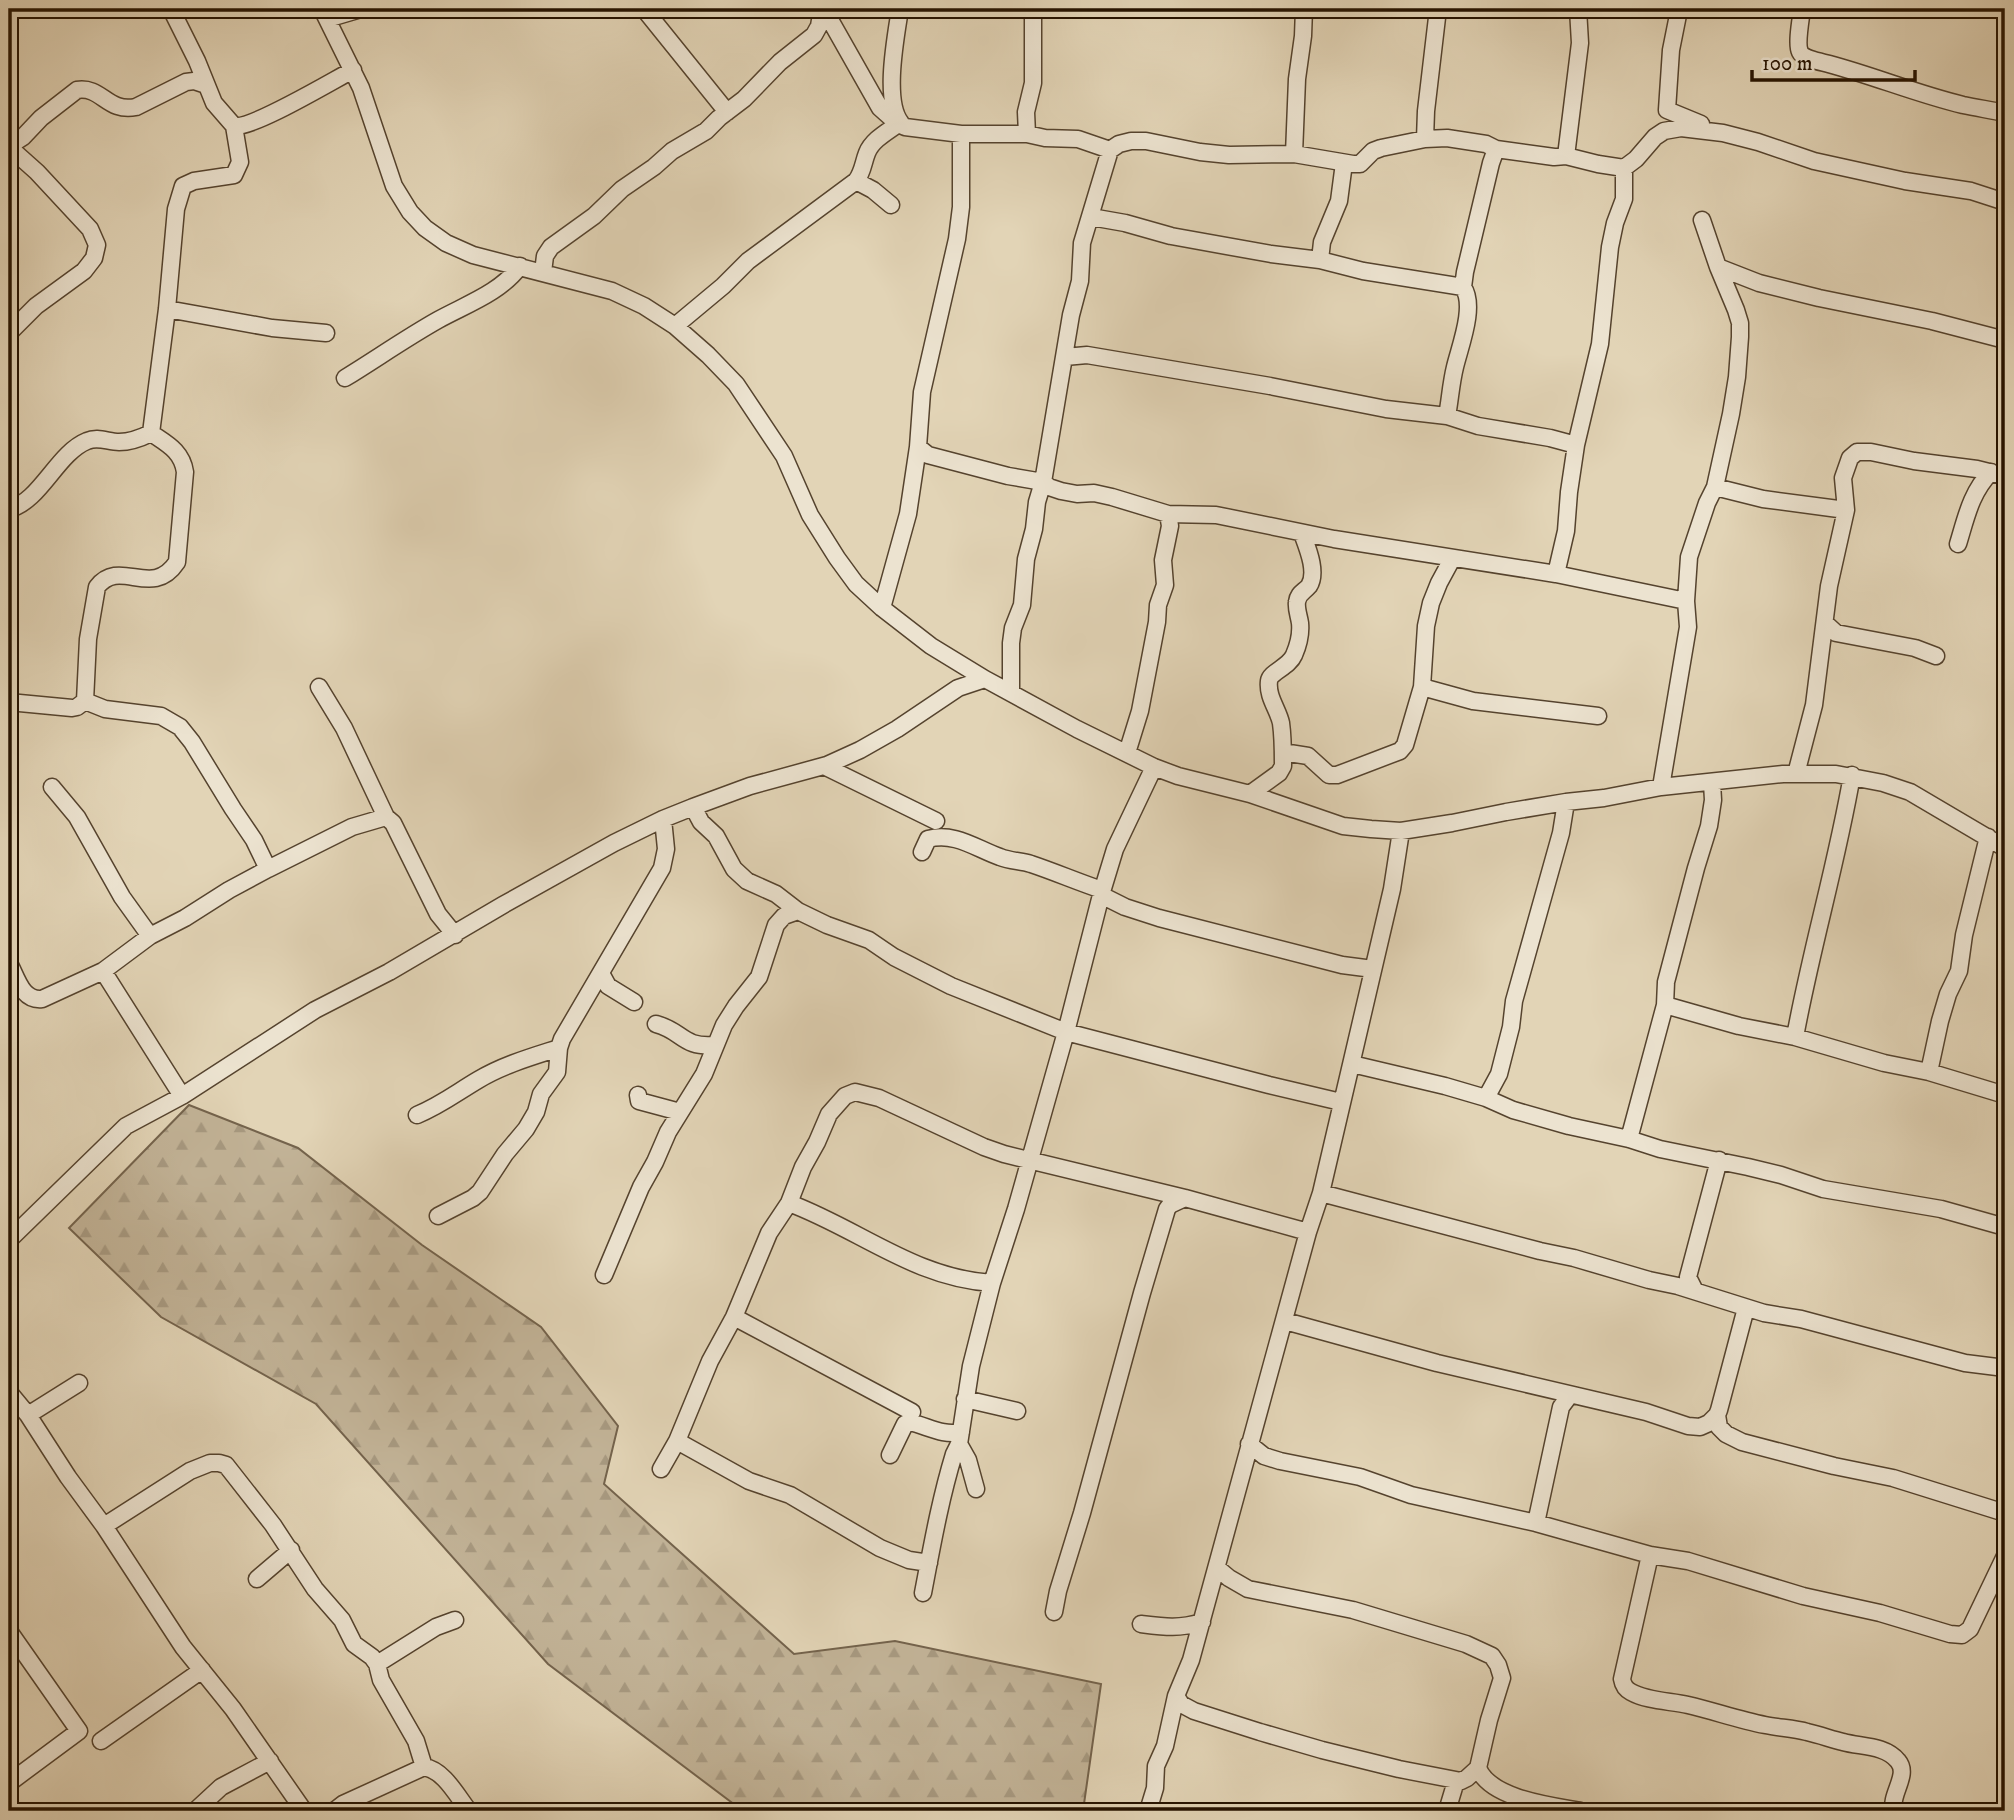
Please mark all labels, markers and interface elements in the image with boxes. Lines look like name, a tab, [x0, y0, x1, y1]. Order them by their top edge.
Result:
scale bar	[1752, 38, 1914, 82]
text: 100 m	[1762, 51, 1813, 77]

